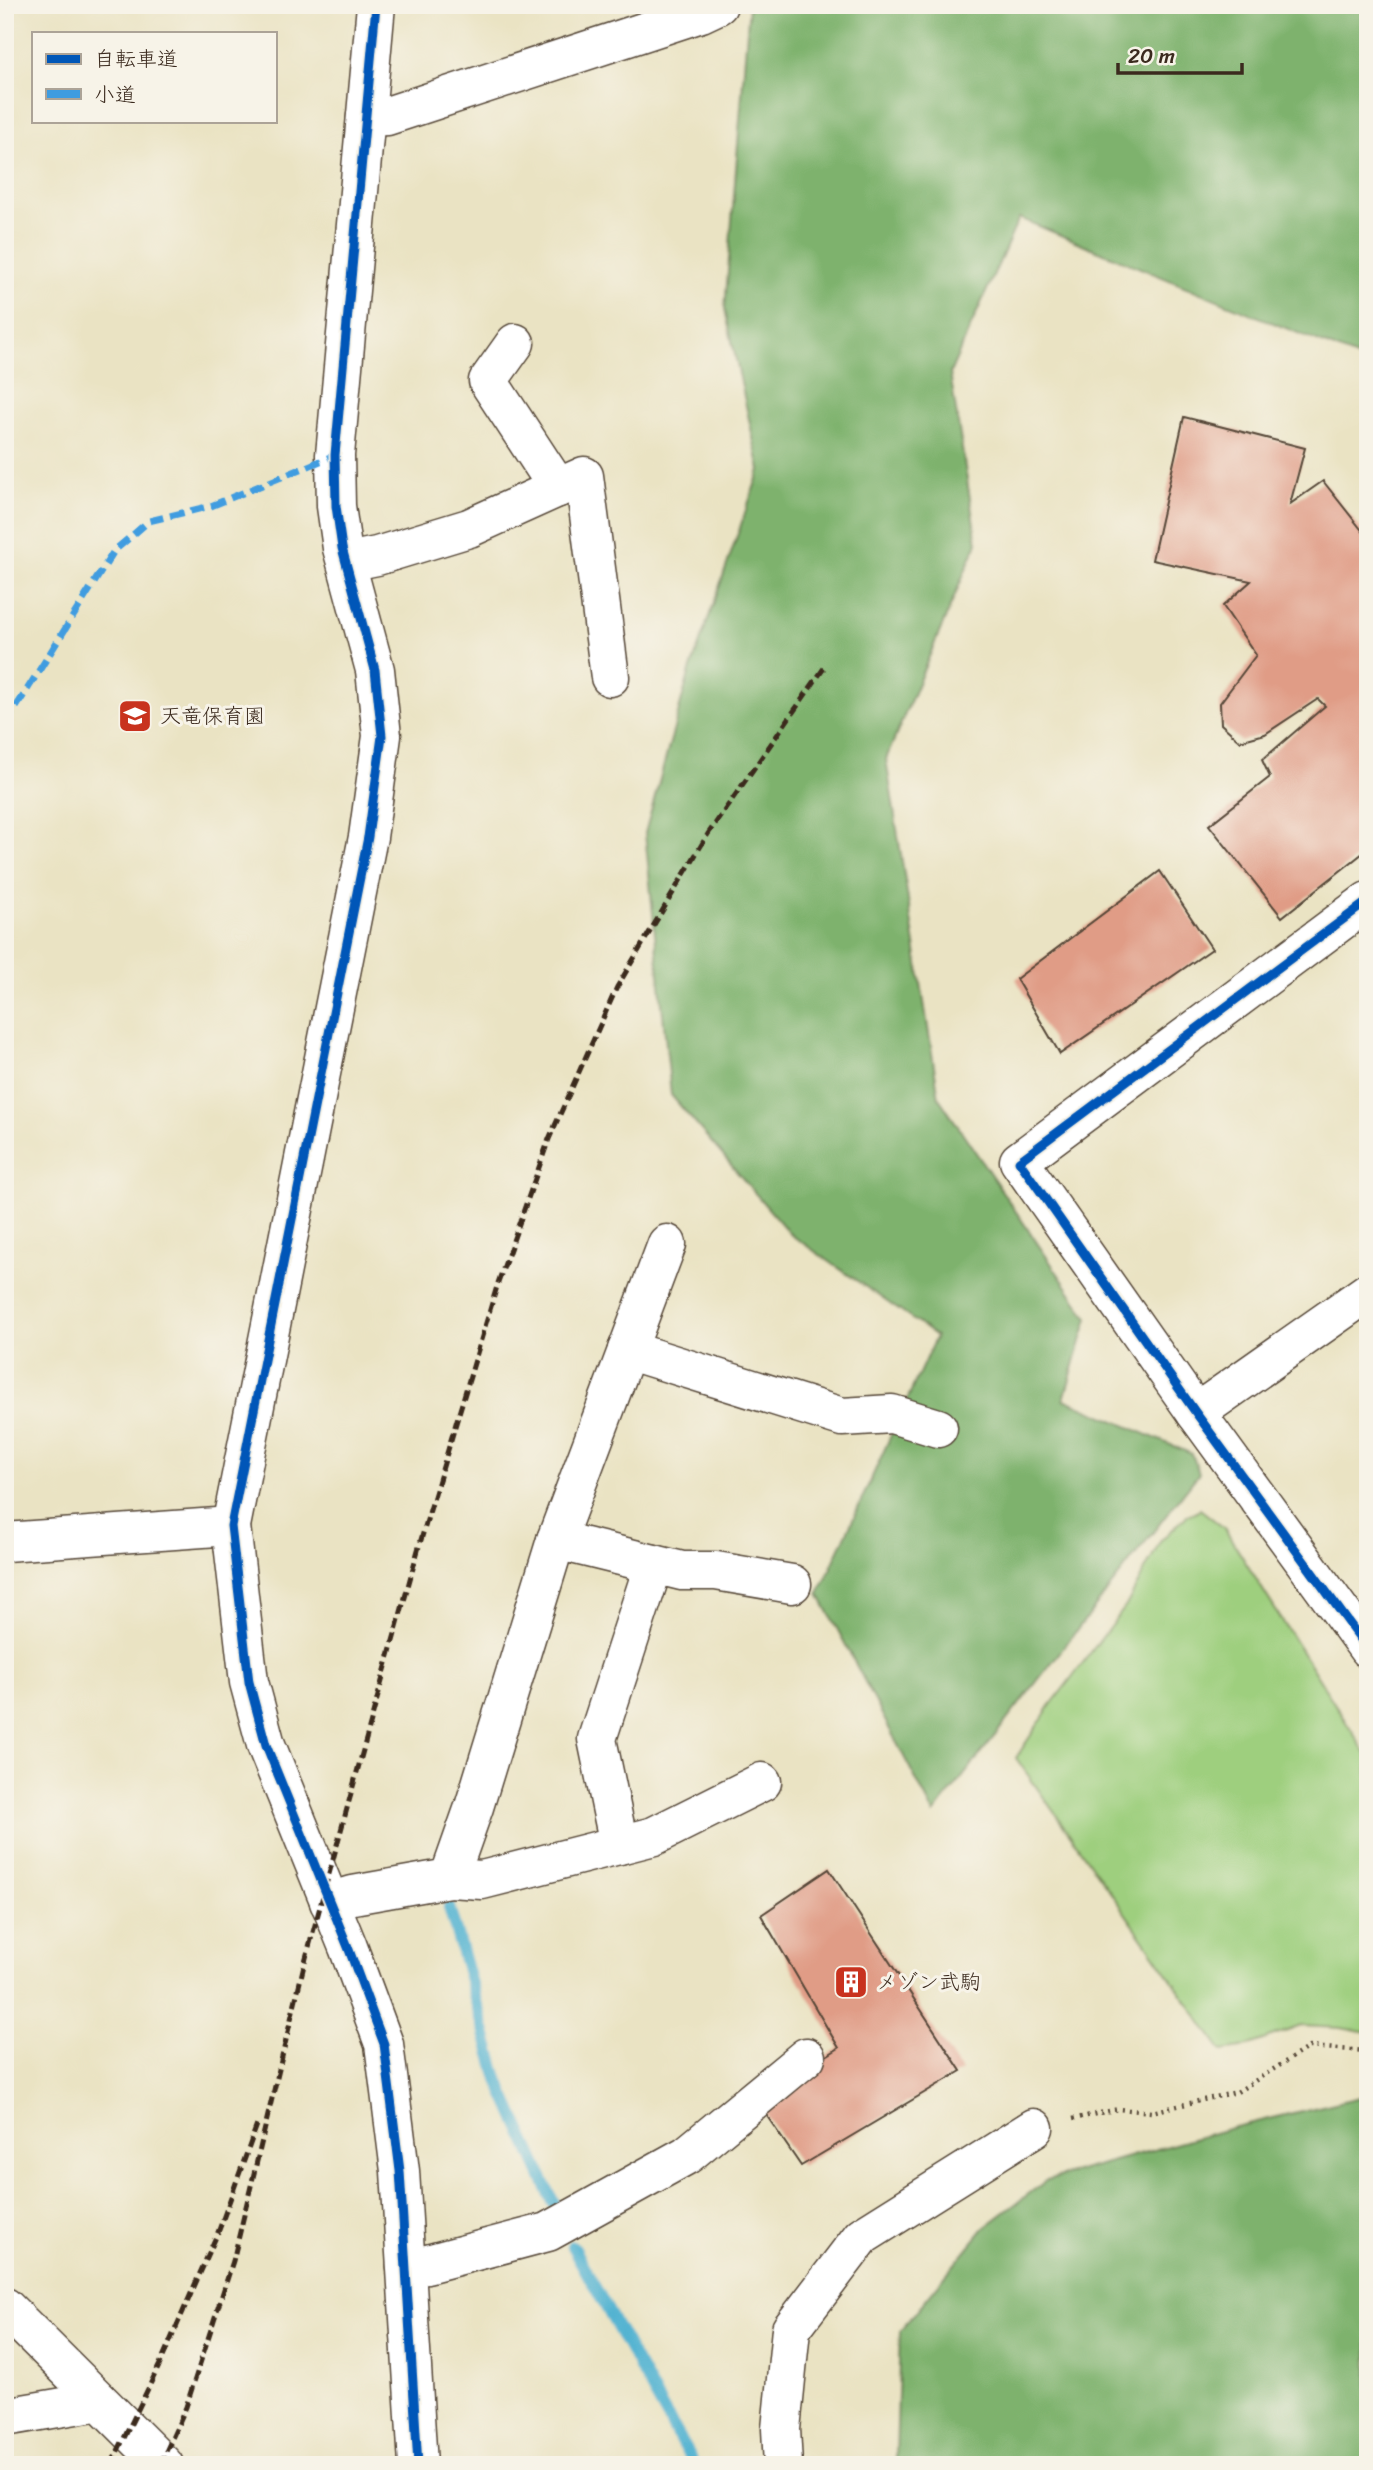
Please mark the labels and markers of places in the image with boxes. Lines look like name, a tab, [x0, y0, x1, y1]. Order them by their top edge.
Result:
school or university icon: 天竜保育園	[116, 697, 154, 735]
place label: 天竜保育園	[160, 697, 265, 735]
building icon: メゾン武駒	[832, 1963, 870, 2001]
place label: メゾン武駒	[876, 1963, 981, 2001]

